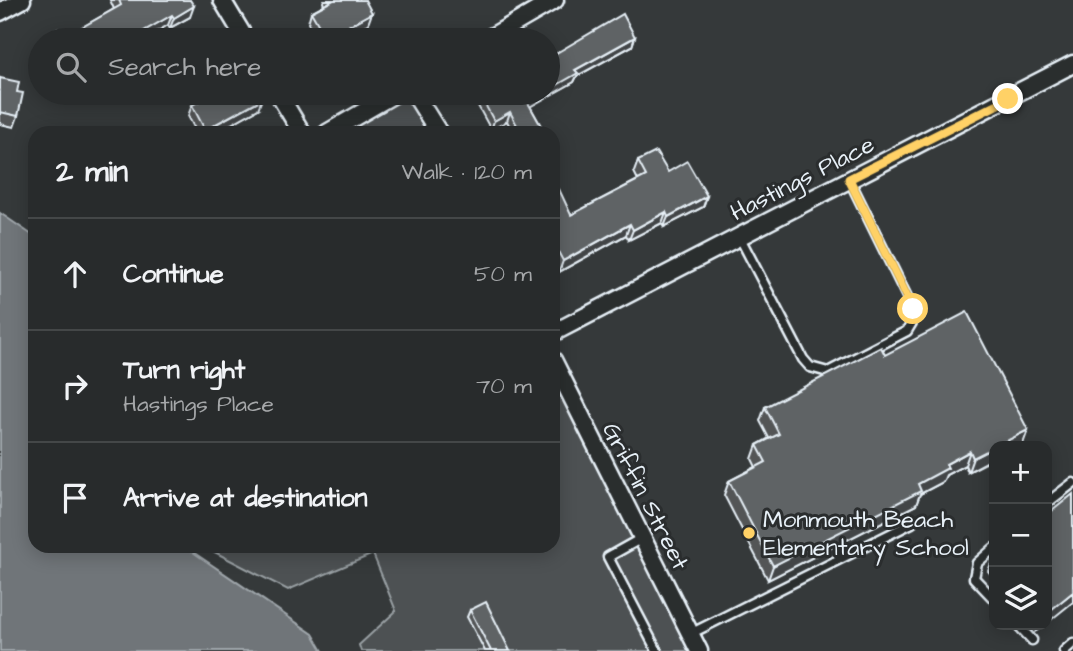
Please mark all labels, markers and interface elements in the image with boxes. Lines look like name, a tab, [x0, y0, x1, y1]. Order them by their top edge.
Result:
search box	[28, 28, 560, 105]
icon: search	[52, 48, 90, 86]
text: Search here	[108, 49, 261, 85]
route end	[992, 83, 1023, 114]
street label: Hastings Place	[725, 128, 881, 231]
text: 2 min	[56, 151, 128, 193]
text: Walk · 120 m	[402, 156, 532, 188]
icon: ahead	[56, 255, 94, 293]
text: Continue	[123, 256, 224, 292]
text: 50 m	[474, 258, 532, 290]
route start	[897, 293, 928, 324]
text: Turn right	[123, 352, 245, 388]
icon: right	[56, 367, 94, 405]
text: 70 m	[476, 370, 532, 402]
text: Hastings Place	[123, 388, 274, 420]
street label: Griffin Street	[593, 417, 697, 576]
map controls	[989, 441, 1052, 630]
button: +	[989, 441, 1052, 504]
icon: arrive	[56, 479, 94, 517]
text: Arrive at destination	[123, 480, 368, 516]
place label: Monmouth Beach Elementary School	[763, 503, 969, 566]
button: −	[989, 504, 1052, 567]
marker: Monmouth Beach Elementary School	[741, 525, 757, 541]
button: layers	[989, 567, 1052, 630]

